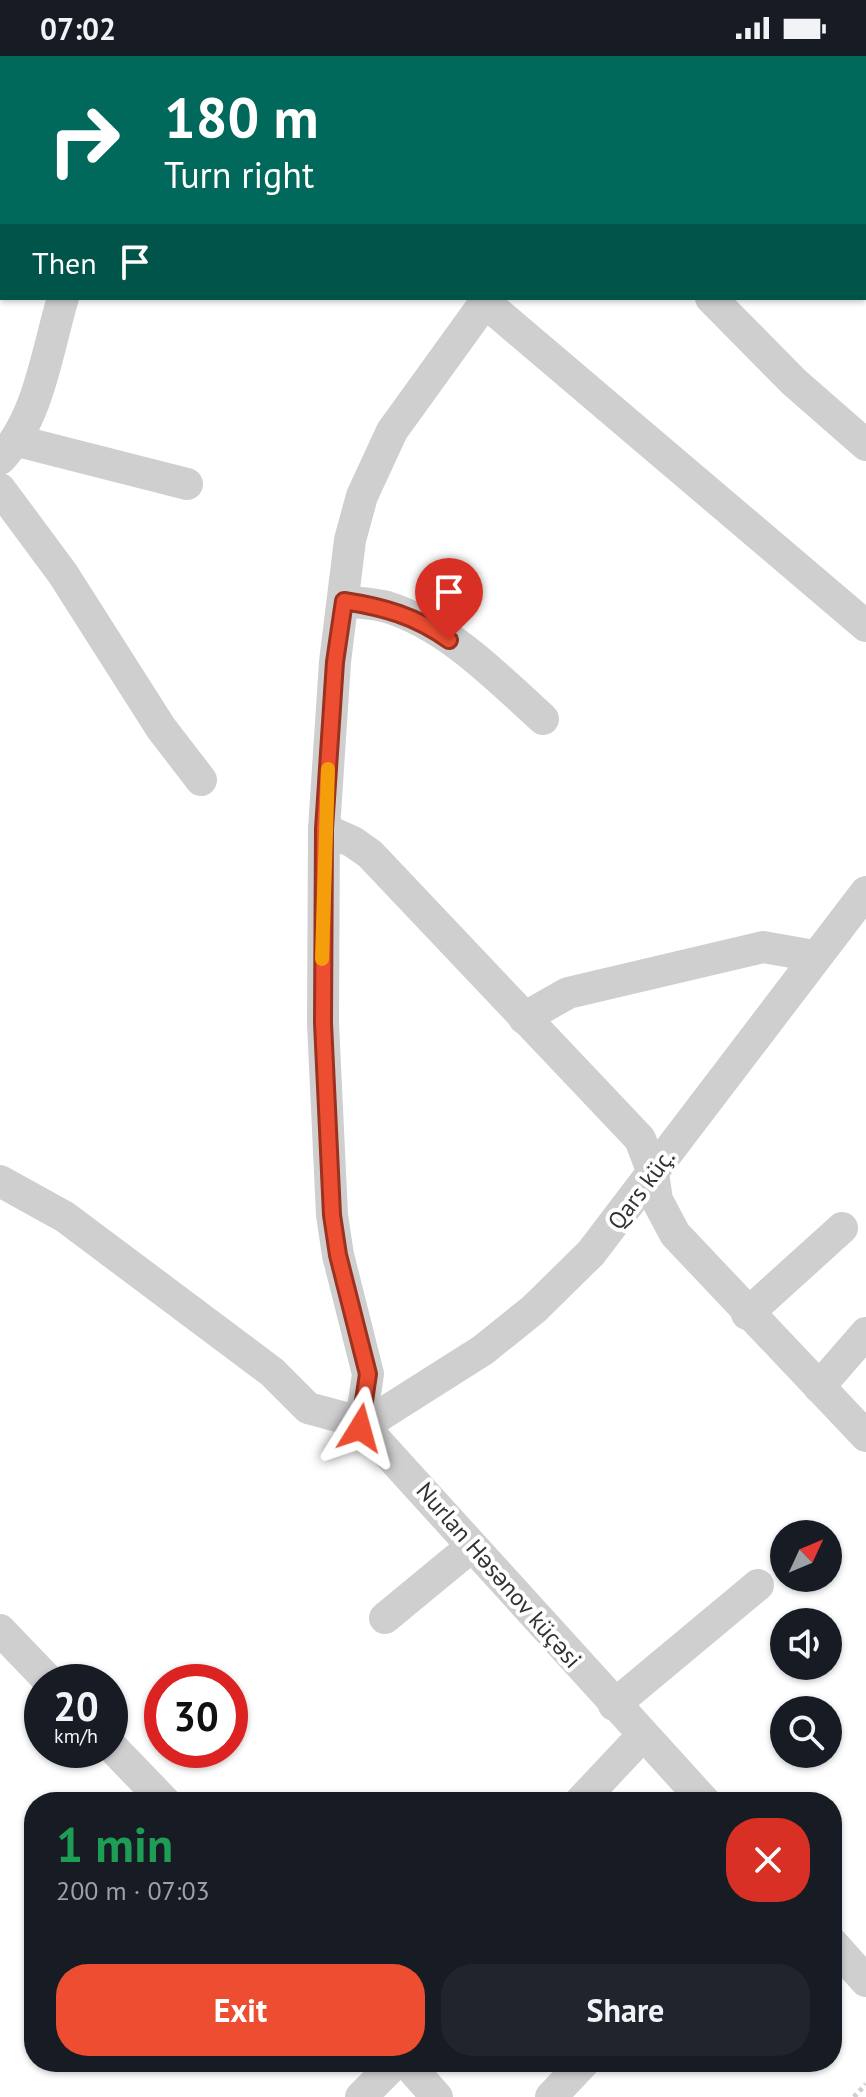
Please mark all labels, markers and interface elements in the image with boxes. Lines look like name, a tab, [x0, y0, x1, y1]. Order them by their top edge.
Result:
text: 07:02	[40, 9, 116, 48]
text: 180 m	[164, 81, 319, 153]
icon: right	[32, 88, 136, 192]
text: Turn right	[164, 151, 314, 198]
icon: arrive	[113, 240, 157, 284]
text: Then	[32, 243, 97, 282]
pin	[415, 558, 483, 640]
icon: arrive	[427, 570, 471, 614]
street label: Qars küç.	[601, 1142, 681, 1236]
position arrow	[318, 1386, 402, 1470]
street label: Nurlan Həsənov küçəsi	[410, 1476, 588, 1674]
north arrow	[770, 1520, 842, 1592]
map controls	[770, 1520, 842, 1768]
button: sound	[770, 1608, 842, 1680]
speed limit sign: 30	[144, 1664, 248, 1768]
text: 20	[53, 1680, 99, 1732]
button: search	[770, 1696, 842, 1768]
text: km/h	[54, 1723, 98, 1749]
text: 1 min	[56, 1813, 173, 1875]
button: close	[726, 1818, 810, 1902]
text: 200 m · 07:03	[56, 1874, 210, 1907]
button: Exit	[56, 1964, 425, 2056]
button: Share	[441, 1964, 810, 2056]

